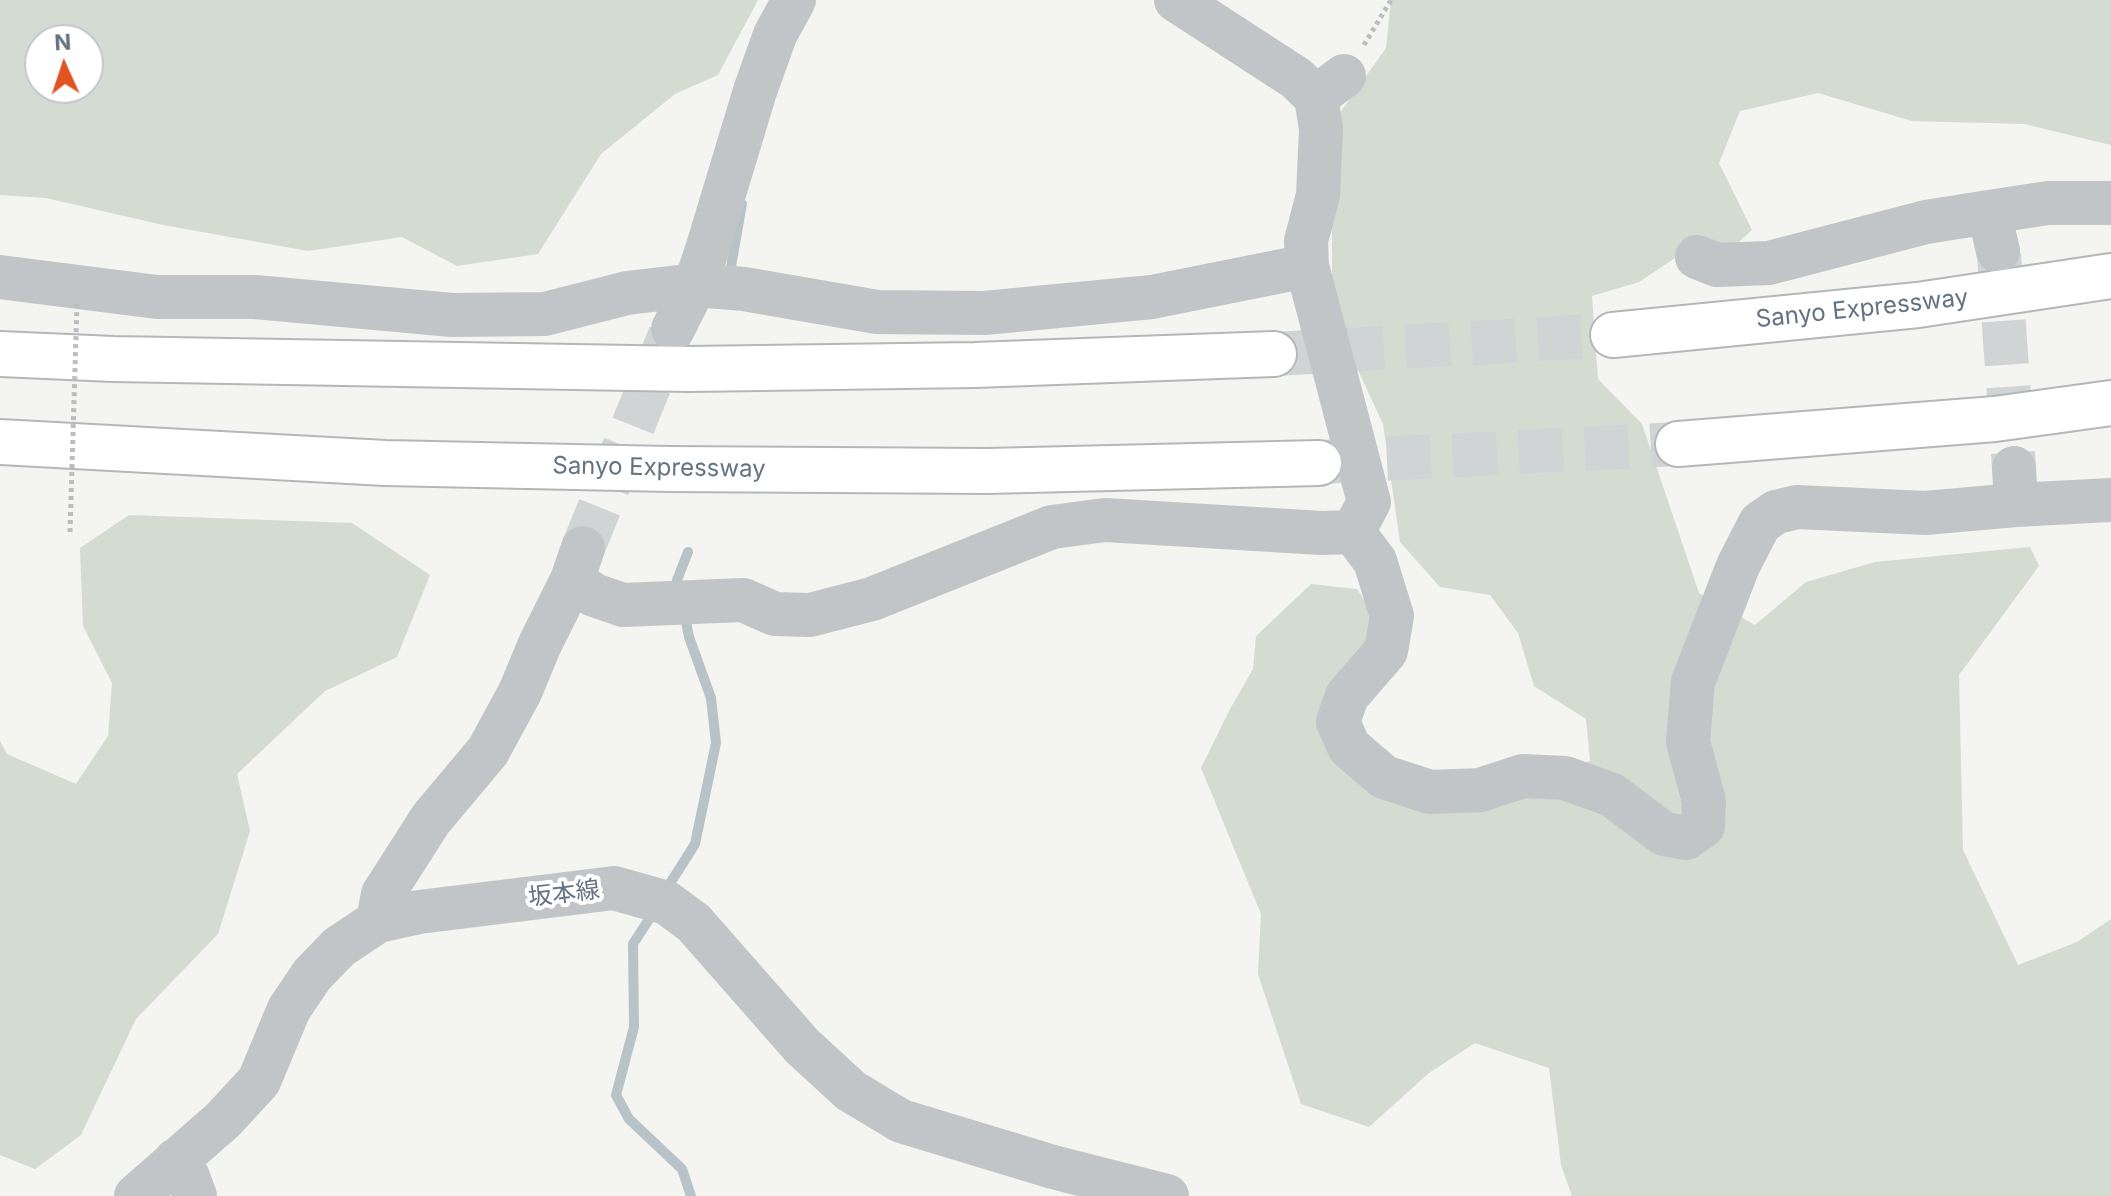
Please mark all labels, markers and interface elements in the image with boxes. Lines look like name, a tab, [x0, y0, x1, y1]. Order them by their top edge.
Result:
north arrow	[24, 24, 104, 104]
text: N	[54, 29, 72, 55]
street label: Sanyo Expressway	[1754, 284, 1970, 334]
street label: Sanyo Expressway	[552, 452, 766, 484]
street label: 坂本線	[527, 875, 601, 913]

